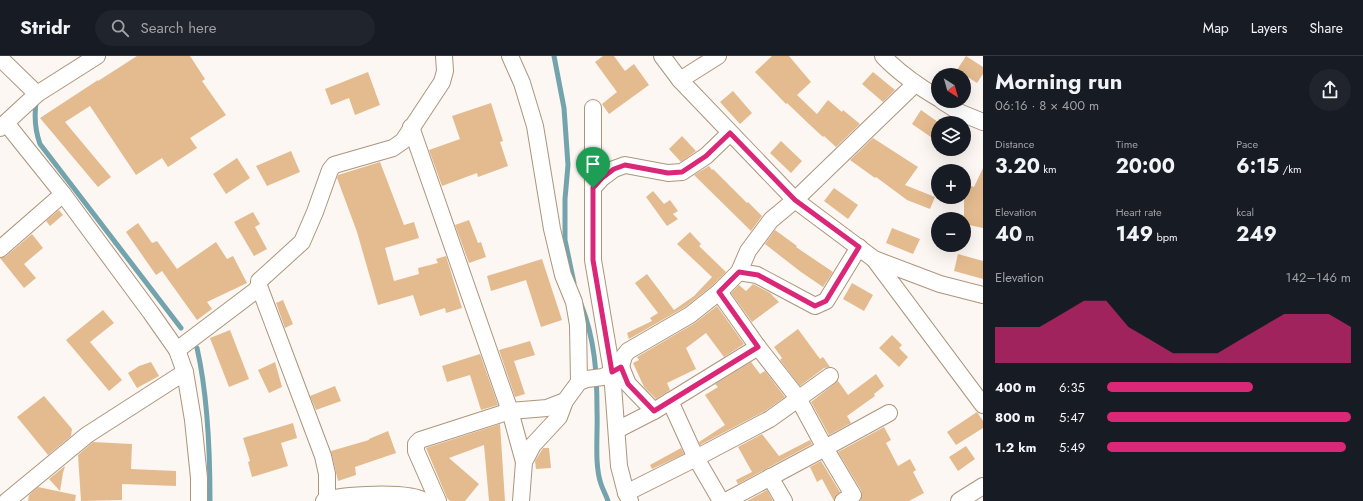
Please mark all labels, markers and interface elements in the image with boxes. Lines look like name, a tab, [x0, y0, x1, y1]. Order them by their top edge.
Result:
search box	[95, 10, 375, 46]
text: Stridr	[20, 14, 71, 41]
icon: search	[109, 17, 131, 39]
text: Search here	[141, 17, 216, 39]
text: Map	[1203, 18, 1229, 38]
text: Layers	[1251, 18, 1287, 38]
text: Share	[1309, 18, 1343, 38]
text: Morning run	[995, 65, 1122, 97]
north arrow	[931, 68, 971, 108]
map controls	[931, 68, 971, 252]
button: share	[1309, 69, 1351, 111]
text: 06:16 · 8 × 400 m	[995, 96, 1099, 115]
button: layers	[931, 116, 971, 156]
text: Distance	[995, 136, 1034, 152]
text: Time	[1116, 136, 1138, 152]
text: Pace	[1236, 136, 1258, 152]
pin	[576, 147, 610, 188]
text: 3.20	[995, 152, 1040, 181]
text: 20:00	[1116, 152, 1175, 181]
text: 6:15	[1236, 152, 1279, 181]
icon: arrive	[582, 153, 604, 175]
text: km	[1040, 161, 1057, 177]
text: /km	[1279, 161, 1302, 177]
button: +	[931, 164, 971, 204]
text: Elevation	[995, 204, 1037, 220]
text: Heart rate	[1116, 204, 1162, 220]
text: kcal	[1236, 204, 1254, 220]
button: −	[931, 212, 971, 252]
text: 40	[995, 220, 1022, 249]
text: 149	[1116, 220, 1153, 249]
text: 249	[1236, 220, 1277, 249]
text: m	[1022, 229, 1034, 245]
text: bpm	[1153, 229, 1178, 245]
text: Elevation	[995, 268, 1044, 287]
text: 142–146 m	[1286, 268, 1351, 287]
text: 400 m	[995, 378, 1036, 397]
text: 6:35	[1059, 378, 1085, 397]
text: 800 m	[995, 408, 1035, 427]
text: 5:47	[1059, 408, 1085, 427]
text: 1.2 km	[995, 438, 1036, 457]
text: 5:49	[1059, 438, 1085, 457]

